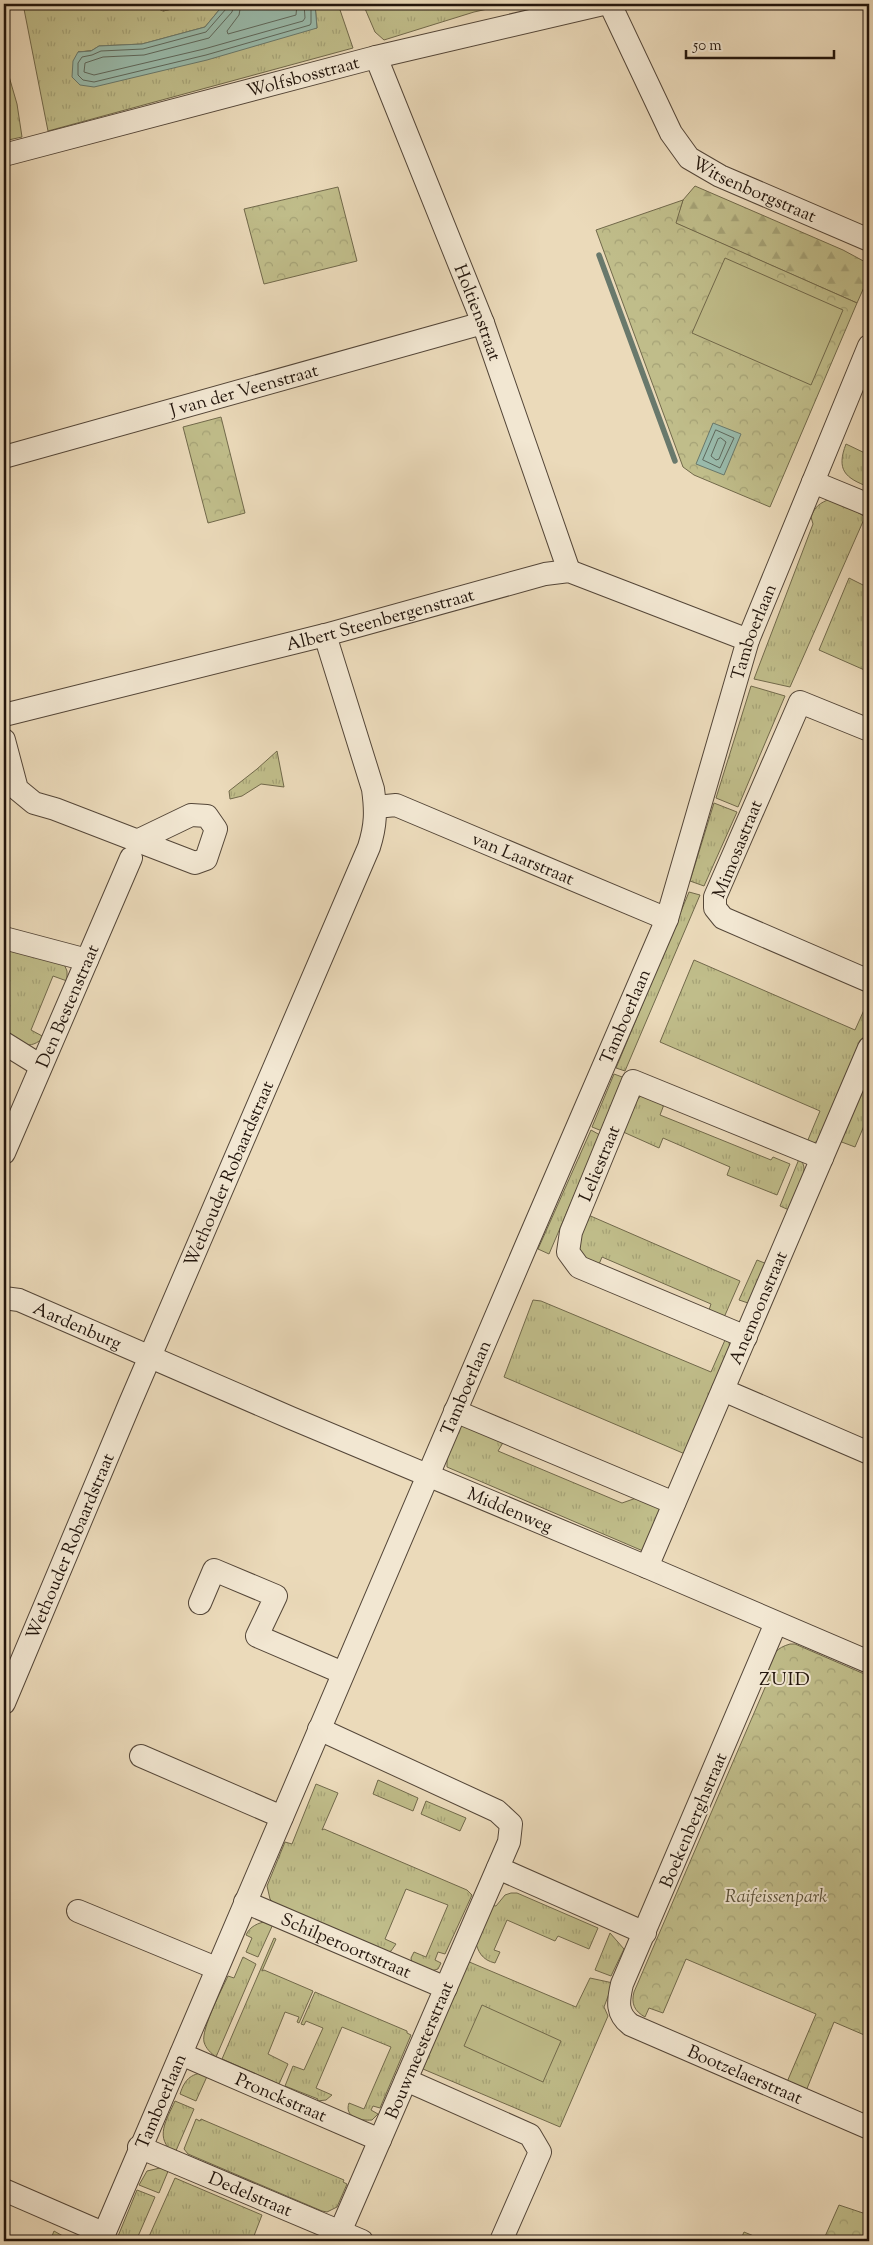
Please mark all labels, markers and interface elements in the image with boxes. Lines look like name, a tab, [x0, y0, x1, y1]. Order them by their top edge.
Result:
scale bar	[686, 28, 833, 60]
text: 50 m	[692, 36, 722, 57]
street label: Wolfsbosstraat	[244, 51, 362, 106]
street label: Witsenborgstraat	[686, 151, 820, 231]
street label: Holtienstraat	[446, 261, 506, 365]
street label: J van der Veenstraat	[166, 359, 322, 425]
street label: Tamboerlaan	[726, 580, 785, 684]
street label: Albert Steenbergenstraat	[284, 583, 478, 659]
street label: Mimosastraat	[707, 797, 770, 903]
street label: van Laarstraat	[467, 827, 578, 893]
street label: Den Bestenstraat	[31, 941, 107, 1072]
street label: Tamboerlaan	[595, 965, 659, 1069]
street label: Wethouder Robaardstraat	[179, 1077, 282, 1272]
street label: Leliestraat	[574, 1122, 628, 1206]
street label: Anemoonstraat	[724, 1248, 796, 1369]
street label: Aardenburg	[28, 1297, 125, 1358]
street label: Tamboerlaan	[436, 1336, 499, 1440]
street label: Wethouder Robaardstraat	[21, 1450, 122, 1644]
street label: Middenweg	[463, 1482, 556, 1541]
district label: ZUID	[759, 1667, 811, 1694]
street label: Boekenberghstraat	[655, 1749, 735, 1892]
park label: Raifeissenpark	[725, 1885, 827, 1911]
street label: Schilperoortstraat	[276, 1908, 415, 1987]
street label: Bouwmeesterstraat	[380, 1978, 462, 2124]
street label: Bootzelaerstraat	[683, 2040, 806, 2113]
street label: Tamboerlaan	[131, 2050, 195, 2154]
street label: Pronckstraat	[230, 2068, 330, 2130]
street label: Dedelstraat	[204, 2167, 296, 2225]

